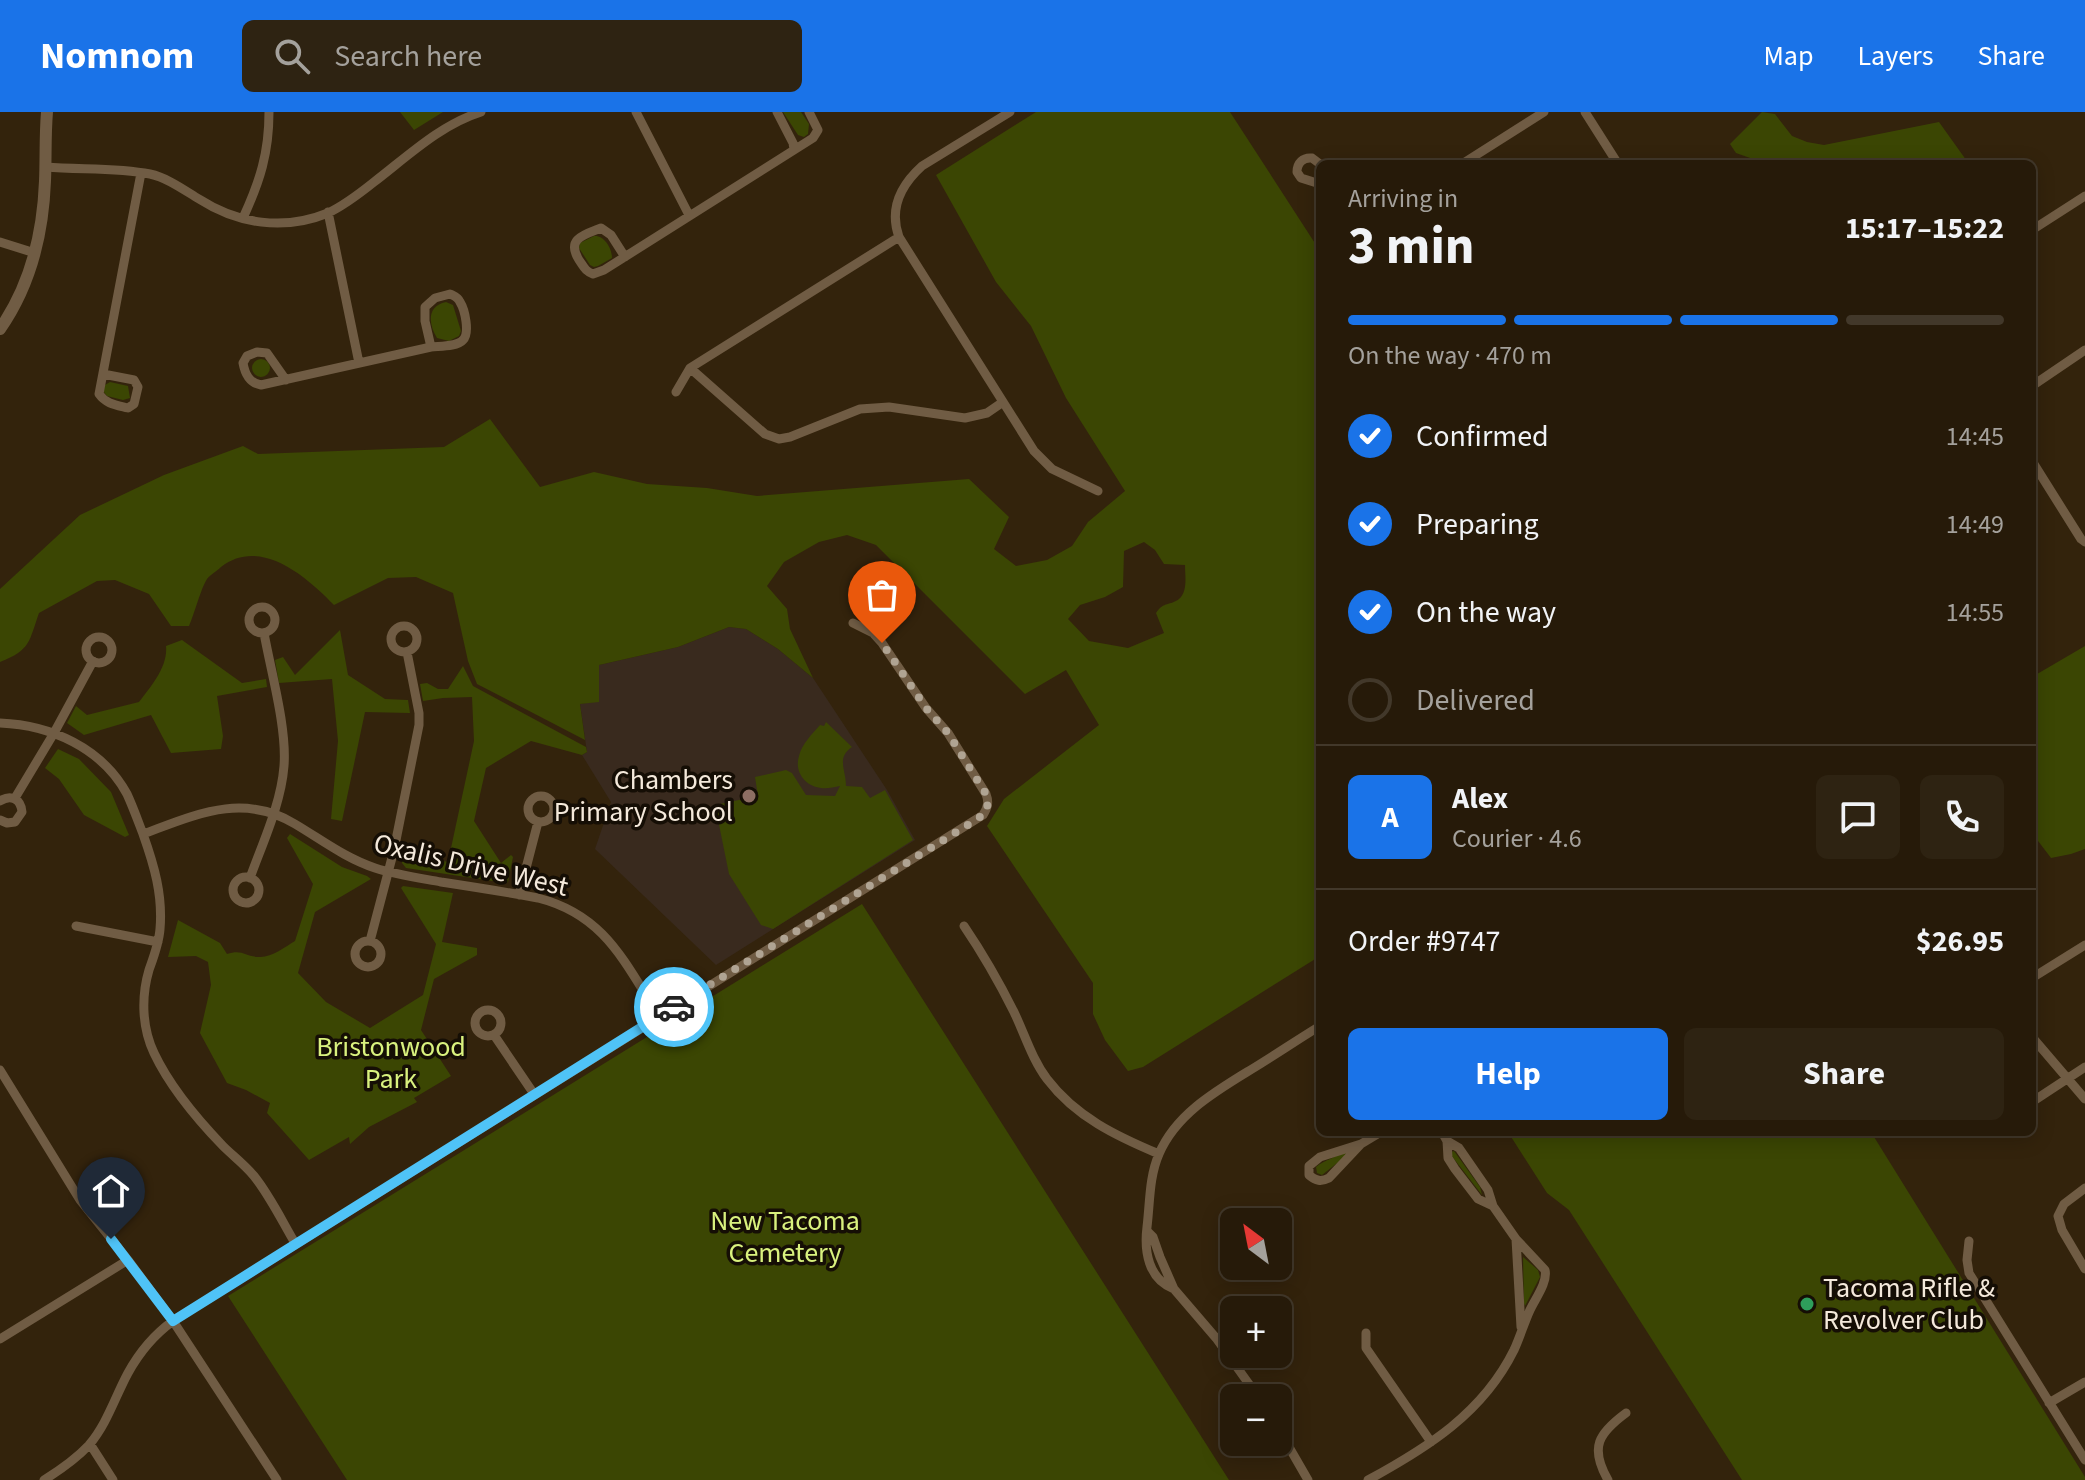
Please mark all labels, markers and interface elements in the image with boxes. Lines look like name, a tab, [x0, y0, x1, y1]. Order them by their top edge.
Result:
search box	[242, 20, 802, 92]
text: Nomnom	[40, 29, 194, 83]
icon: search	[270, 34, 314, 78]
text: Search here	[334, 35, 482, 78]
text: Map	[1763, 36, 1813, 76]
text: Layers	[1857, 36, 1933, 76]
text: Share	[1977, 36, 2045, 76]
text: Arriving in	[1348, 180, 1458, 217]
text: 15:17–15:22	[1845, 207, 2004, 250]
text: 3 min	[1348, 210, 1475, 284]
text: On the way · 470 m	[1348, 337, 1552, 374]
icon: check	[1348, 414, 1392, 458]
text: Confirmed	[1416, 415, 1549, 458]
text: 14:45	[1946, 418, 2004, 455]
icon: check	[1348, 502, 1392, 546]
text: Preparing	[1416, 503, 1539, 546]
text: 14:49	[1946, 506, 2004, 543]
pin	[848, 561, 916, 643]
icon: bag	[860, 573, 904, 617]
icon: check	[1348, 590, 1392, 634]
text: On the way	[1416, 591, 1556, 634]
text: 14:55	[1946, 594, 2004, 631]
text: Delivered	[1416, 679, 1535, 722]
place label: Chambers Primary School	[554, 760, 733, 832]
button: chat	[1816, 775, 1900, 859]
button: phone	[1920, 775, 2004, 859]
text: Alex	[1452, 777, 1508, 820]
marker: Chambers Primary School	[740, 787, 758, 805]
text: A	[1381, 796, 1399, 839]
text: Courier · 4.6	[1452, 820, 1582, 857]
street label: Oxalis Drive West	[370, 823, 573, 907]
text: Order #9747	[1348, 920, 1501, 963]
text: $26.95	[1916, 920, 2004, 963]
courier	[634, 967, 714, 1047]
icon: car	[652, 985, 696, 1029]
park label: Bristonwood Park	[316, 1027, 466, 1099]
button: Help	[1348, 1028, 1668, 1120]
button: Share	[1684, 1028, 2004, 1120]
pin	[77, 1157, 145, 1239]
icon: home	[89, 1169, 133, 1213]
park label: New Tacoma Cemetery	[710, 1201, 860, 1273]
north arrow	[1220, 1208, 1292, 1280]
map controls	[1220, 1208, 1292, 1456]
place label: Tacoma Rifle & Revolver Club	[1823, 1268, 1995, 1340]
marker: Tacoma Rifle & Revolver Club	[1798, 1295, 1816, 1313]
button: +	[1220, 1296, 1292, 1368]
button: −	[1220, 1384, 1292, 1456]

